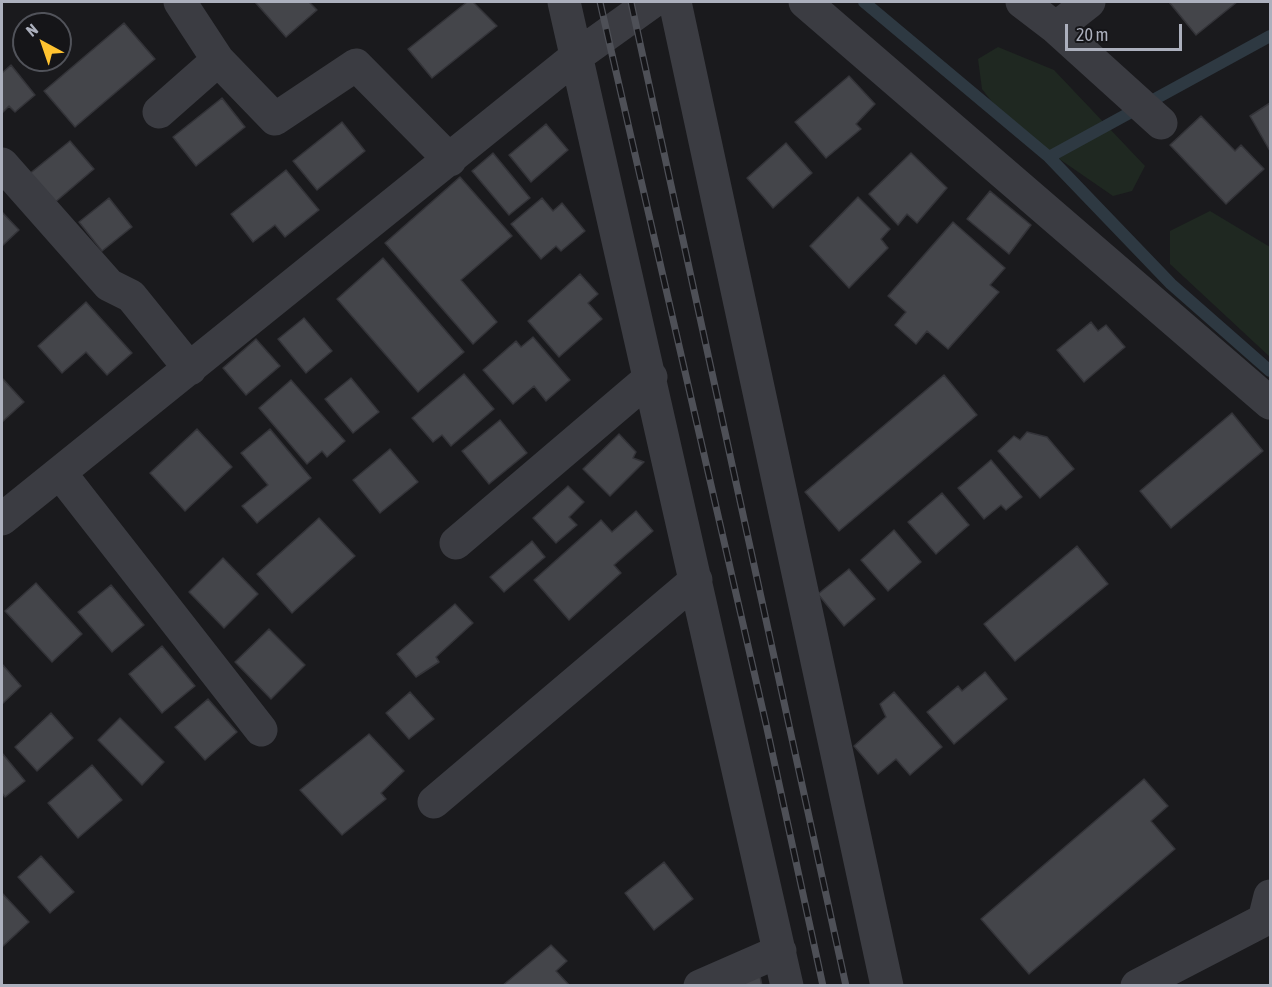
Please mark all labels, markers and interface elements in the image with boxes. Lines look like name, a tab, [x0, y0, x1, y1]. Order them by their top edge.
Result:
north arrow	[12, 12, 72, 72]
scale bar	[1068, 12, 1185, 50]
text: N	[22, 20, 41, 40]
text: 20 m	[1076, 24, 1108, 45]

